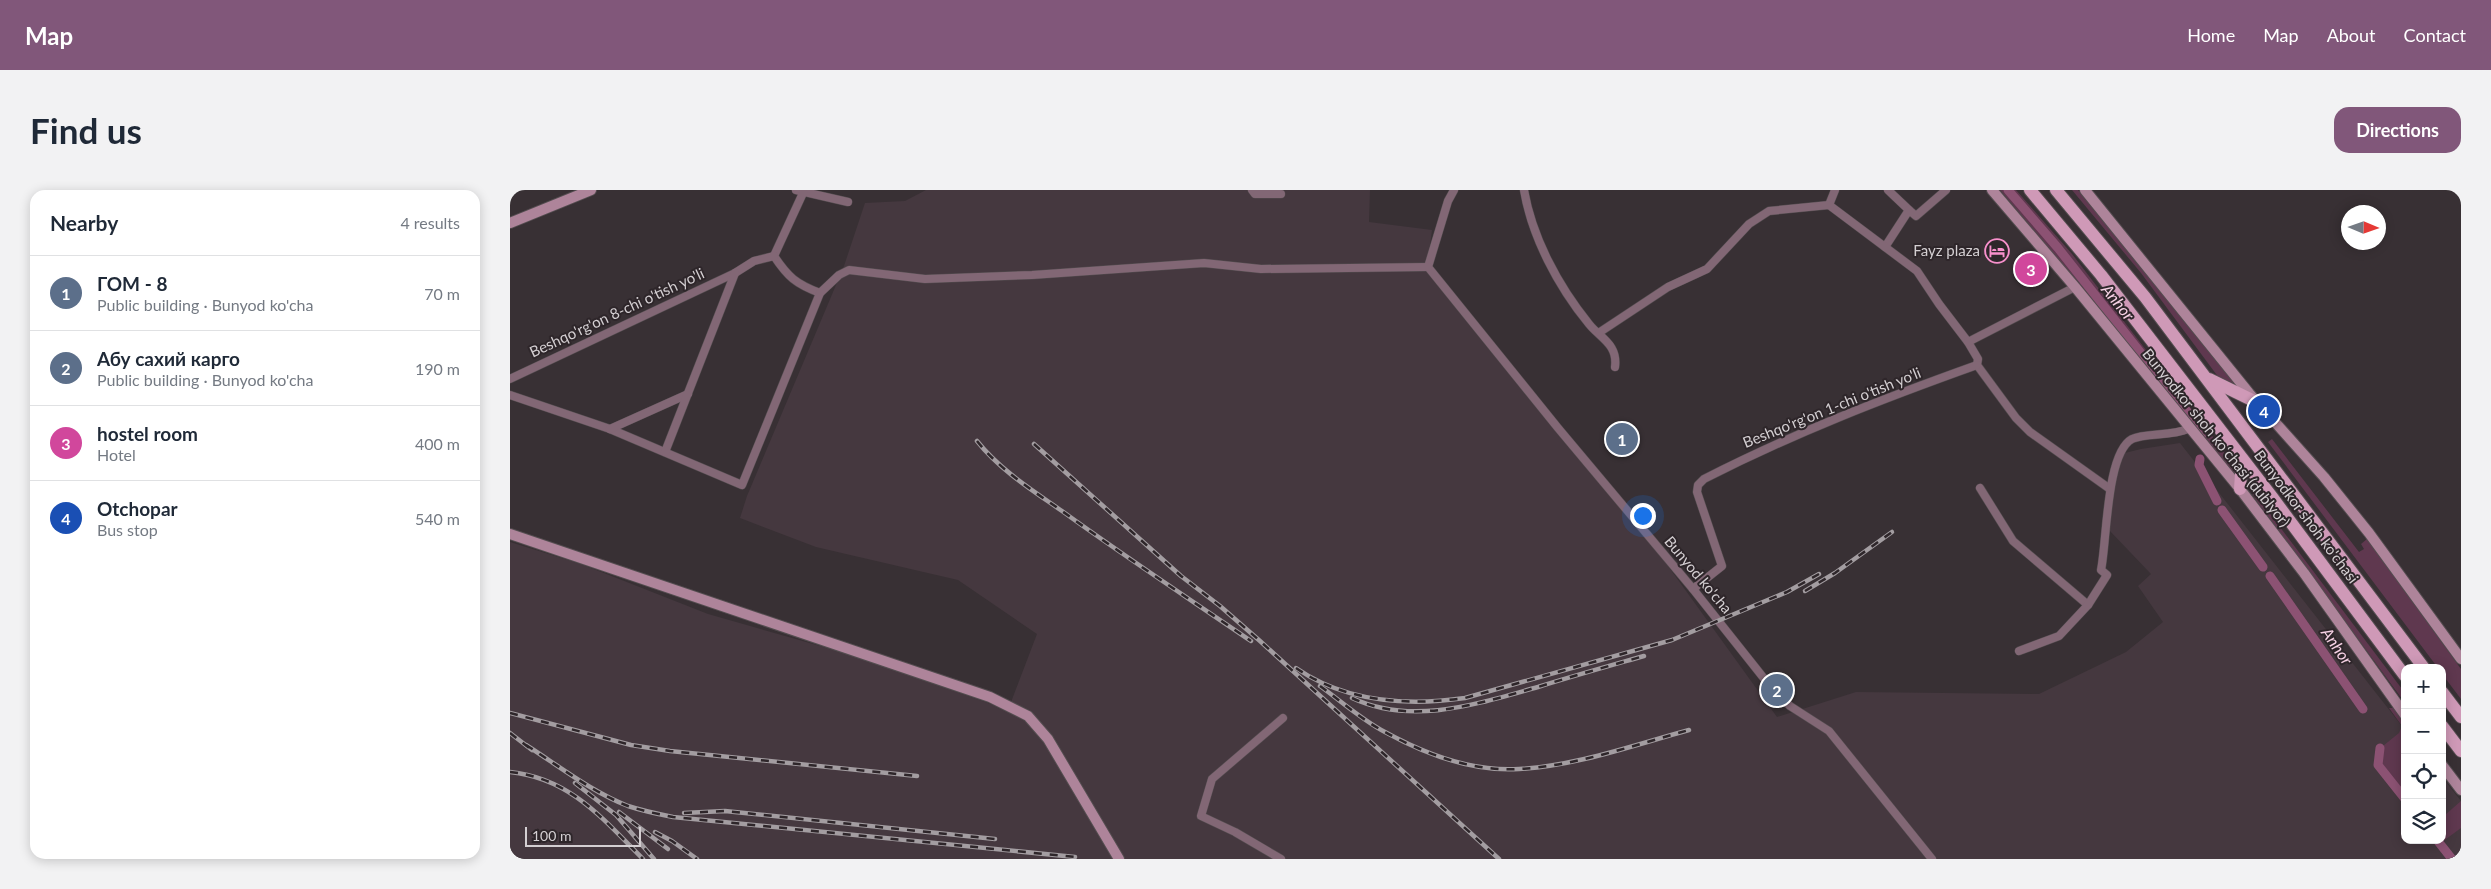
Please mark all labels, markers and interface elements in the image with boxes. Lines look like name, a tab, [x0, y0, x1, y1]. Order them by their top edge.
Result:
text: Map	[25, 21, 73, 50]
text: Home	[2187, 24, 2235, 46]
text: Map	[2263, 24, 2299, 46]
text: About	[2327, 24, 2376, 46]
text: Contact	[2404, 24, 2466, 46]
button: Directions	[2334, 107, 2461, 153]
text: Find us	[30, 109, 142, 151]
north arrow	[2341, 205, 2386, 250]
text: Nearby	[50, 210, 118, 235]
text: 4 results	[400, 213, 460, 232]
hotel icon: Fayz plaza	[1984, 238, 2010, 264]
place label: Fayz plaza	[1913, 241, 1980, 259]
pin: 3	[2015, 250, 2047, 288]
street label: Beshqo'rg'on 8-chi o'tish yo'li	[526, 264, 707, 361]
text: ГОМ - 8	[97, 272, 167, 295]
water label: Anhor	[2098, 279, 2139, 324]
text: 1	[61, 284, 71, 303]
text: 70 m	[424, 284, 460, 303]
text: Public building · Bunyod ko'cha	[97, 295, 314, 314]
street label: Bunyodkor shoh koʻchasi (dublyor)	[2139, 345, 2294, 530]
text: Абу сахий карго	[97, 347, 240, 370]
text: 2	[61, 359, 71, 378]
text: 190 m	[415, 359, 460, 378]
street label: Beshqo'rg'on 1-chi o'tish yo'li	[1740, 363, 1923, 451]
text: Public building · Bunyod ko'cha	[97, 370, 314, 389]
pin: 4	[2248, 392, 2280, 430]
pin: 1	[1606, 420, 1638, 458]
text: hostel room	[97, 422, 198, 445]
text: 3	[61, 434, 71, 453]
text: 400 m	[415, 434, 460, 453]
text: Hotel	[97, 445, 136, 464]
street label: Bunyodkor shoh ko'chasi	[2251, 446, 2363, 587]
text: Otchopar	[97, 497, 178, 520]
your location	[1630, 503, 1656, 529]
text: 4	[61, 509, 71, 528]
text: 540 m	[415, 509, 460, 528]
text: Bus stop	[97, 520, 158, 539]
street label: Bunyod ko'cha	[1661, 532, 1736, 617]
water label: Anhor	[2317, 623, 2357, 668]
map controls	[2401, 664, 2446, 844]
button: +	[2401, 664, 2446, 709]
pin: 2	[1761, 671, 1793, 709]
button: −	[2401, 709, 2446, 754]
button: locate	[2401, 754, 2446, 799]
button: layers	[2401, 799, 2446, 844]
scale bar	[525, 824, 641, 847]
text: 100 m	[532, 827, 571, 844]

